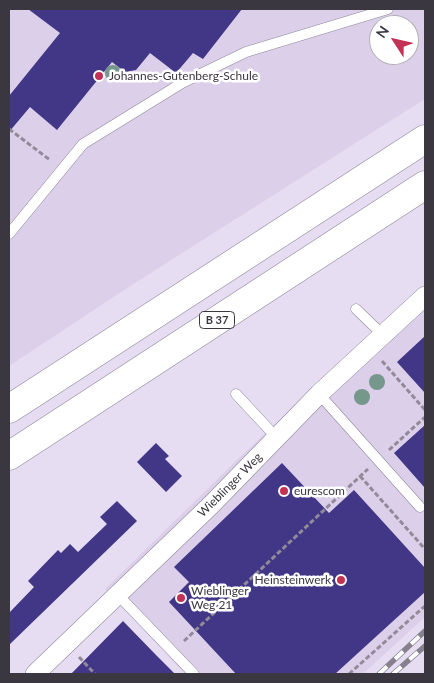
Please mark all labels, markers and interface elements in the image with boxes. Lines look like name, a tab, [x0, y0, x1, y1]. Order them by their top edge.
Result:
north arrow	[369, 15, 419, 65]
text: N	[372, 22, 392, 41]
place label: Johannes-Gutenberg-Schule	[109, 69, 258, 83]
marker: Johannes-Gutenberg-Schule	[93, 70, 105, 82]
road number: B 37	[200, 312, 234, 328]
street label: Wieblinger Weg	[195, 450, 265, 520]
place label: eurescom	[294, 484, 345, 498]
marker: eurescom	[278, 485, 290, 497]
place label: Heinsteinwerk	[255, 573, 331, 587]
marker: Heinsteinwerk	[335, 574, 347, 586]
place label: Wieblinger Weg 21	[191, 584, 249, 612]
marker: Wieblinger Weg 21	[175, 592, 187, 604]

